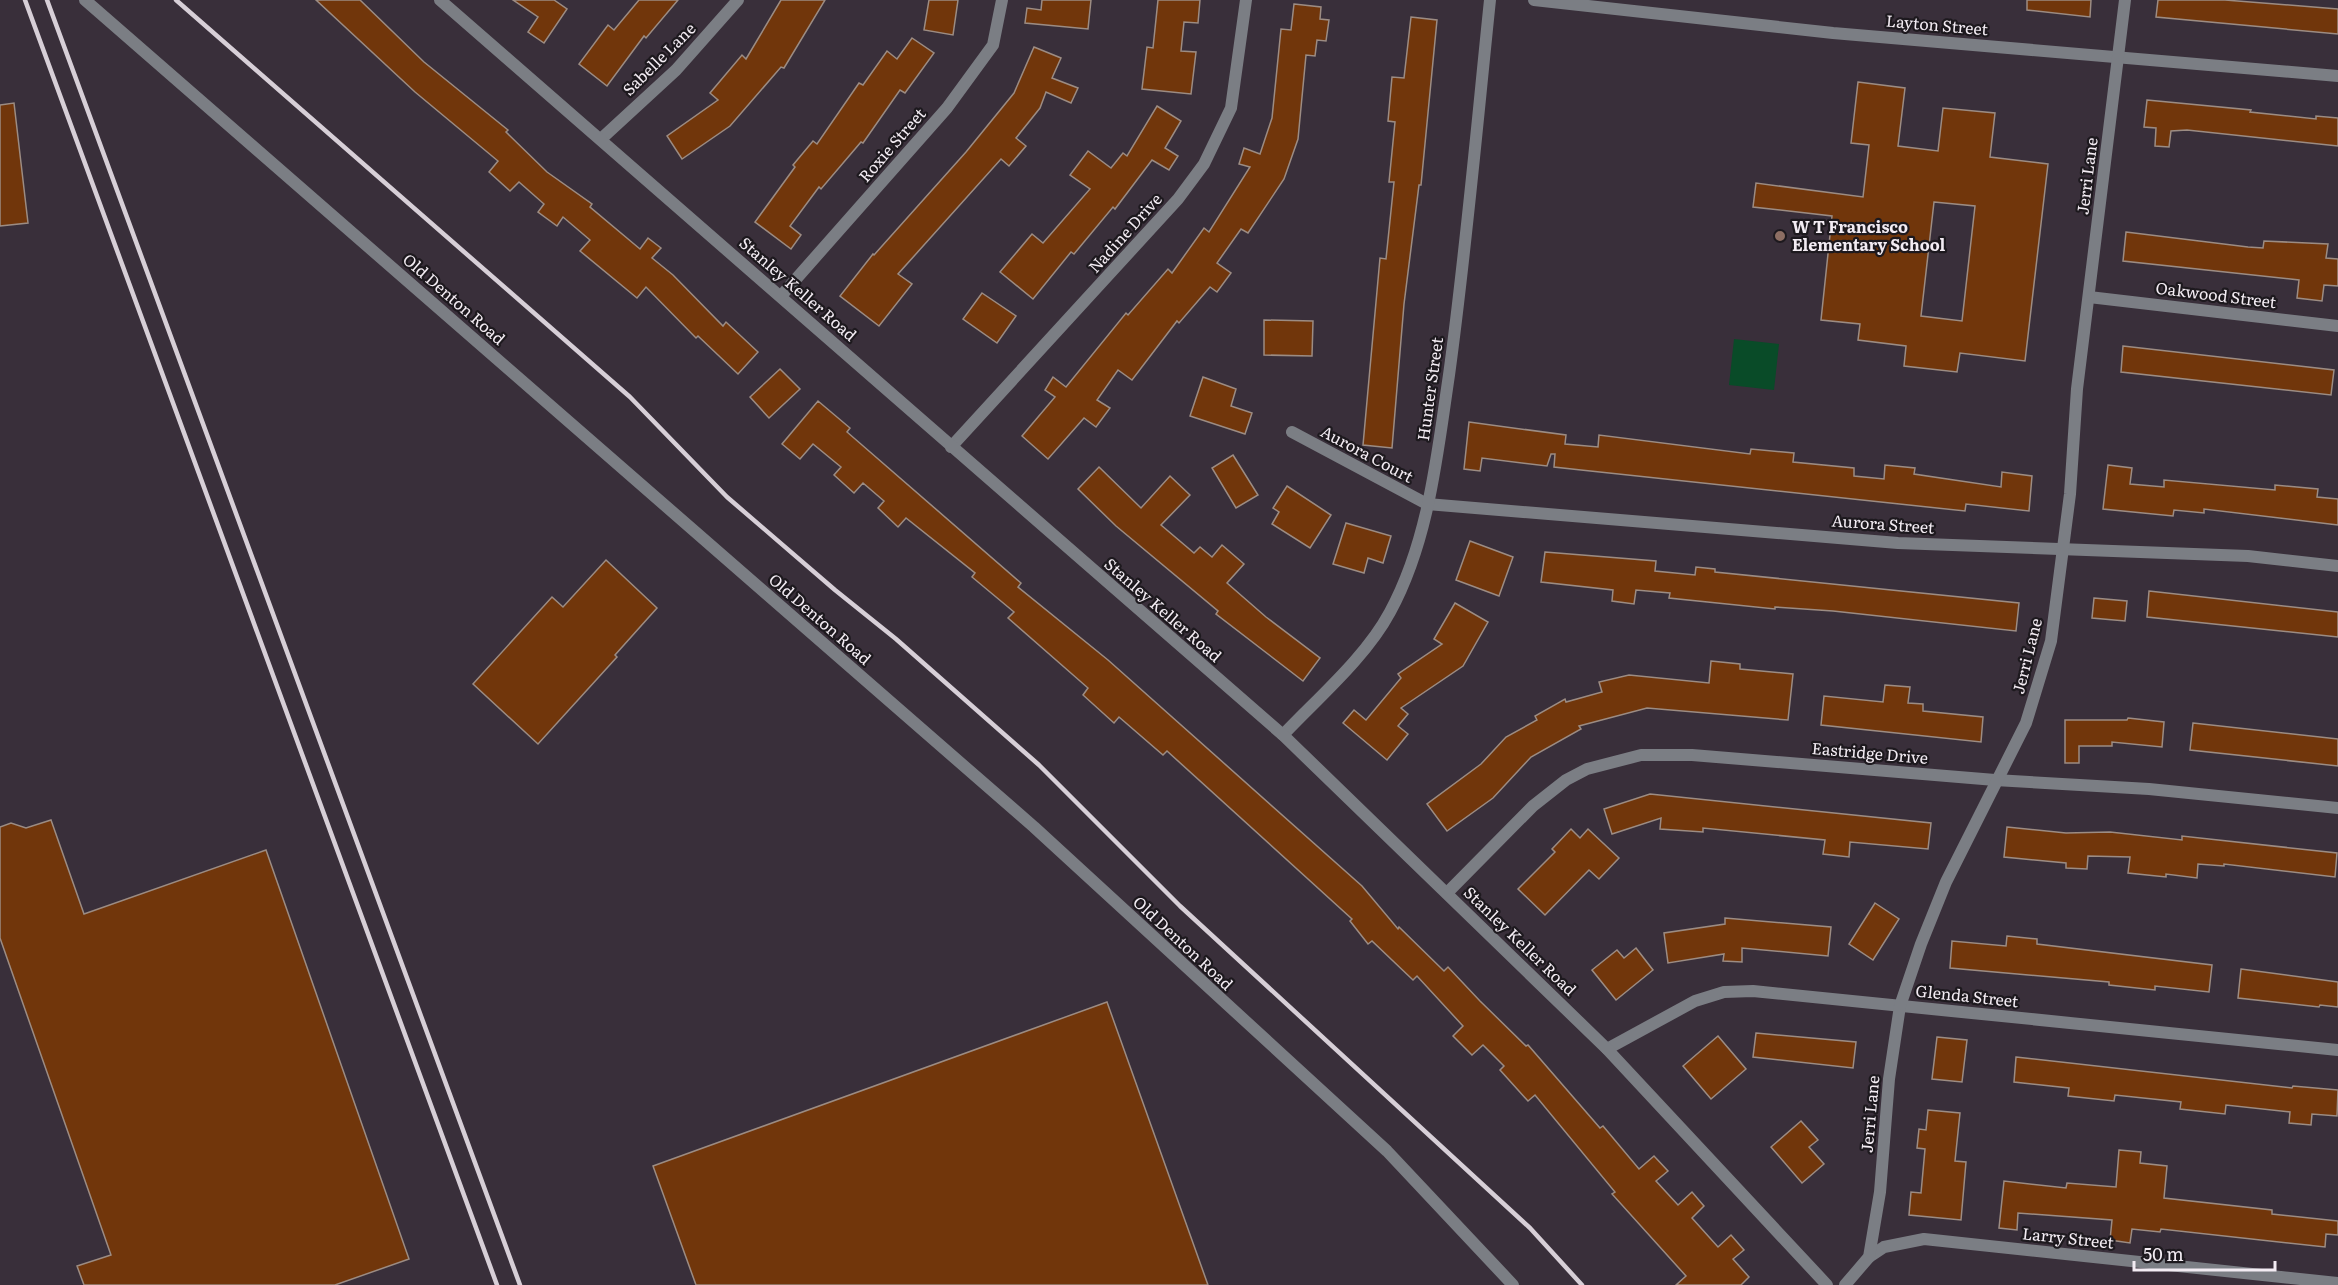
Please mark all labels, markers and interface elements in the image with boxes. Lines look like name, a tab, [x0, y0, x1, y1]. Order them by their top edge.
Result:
street label: Layton Street	[1885, 8, 1990, 40]
street label: Sabelle Lane	[616, 16, 700, 100]
street label: Roxie Street	[852, 101, 931, 187]
street label: Jerri Lane	[2069, 136, 2103, 216]
street label: Nadine Drive	[1082, 187, 1167, 278]
place label: W T Francisco Elementary School	[1792, 214, 1946, 256]
marker: W T Francisco Elementary School	[1773, 229, 1787, 243]
street label: Stanley Keller Road	[735, 230, 863, 346]
street label: Old Denton Road	[398, 247, 511, 350]
street label: Oakwood Street	[2154, 275, 2278, 313]
street label: Hunter Street	[1410, 335, 1448, 442]
street label: Aurora Court	[1317, 419, 1419, 488]
street label: Aurora Street	[1831, 507, 1936, 539]
street label: Stanley Keller Road	[1100, 551, 1228, 667]
street label: Old Denton Road	[764, 567, 877, 670]
street label: Jerri Lane	[2005, 615, 2047, 696]
street label: Eastridge Drive	[1811, 735, 1929, 769]
street label: Stanley Keller Road	[1459, 880, 1583, 1001]
street label: Old Denton Road	[1128, 890, 1239, 995]
street label: Glenda Street	[1915, 978, 2020, 1012]
street label: Jerri Lane	[1854, 1074, 1884, 1154]
street label: Larry Street	[2021, 1220, 2116, 1254]
scale bar	[2134, 1234, 2275, 1272]
text: 50 m	[2143, 1240, 2184, 1267]

